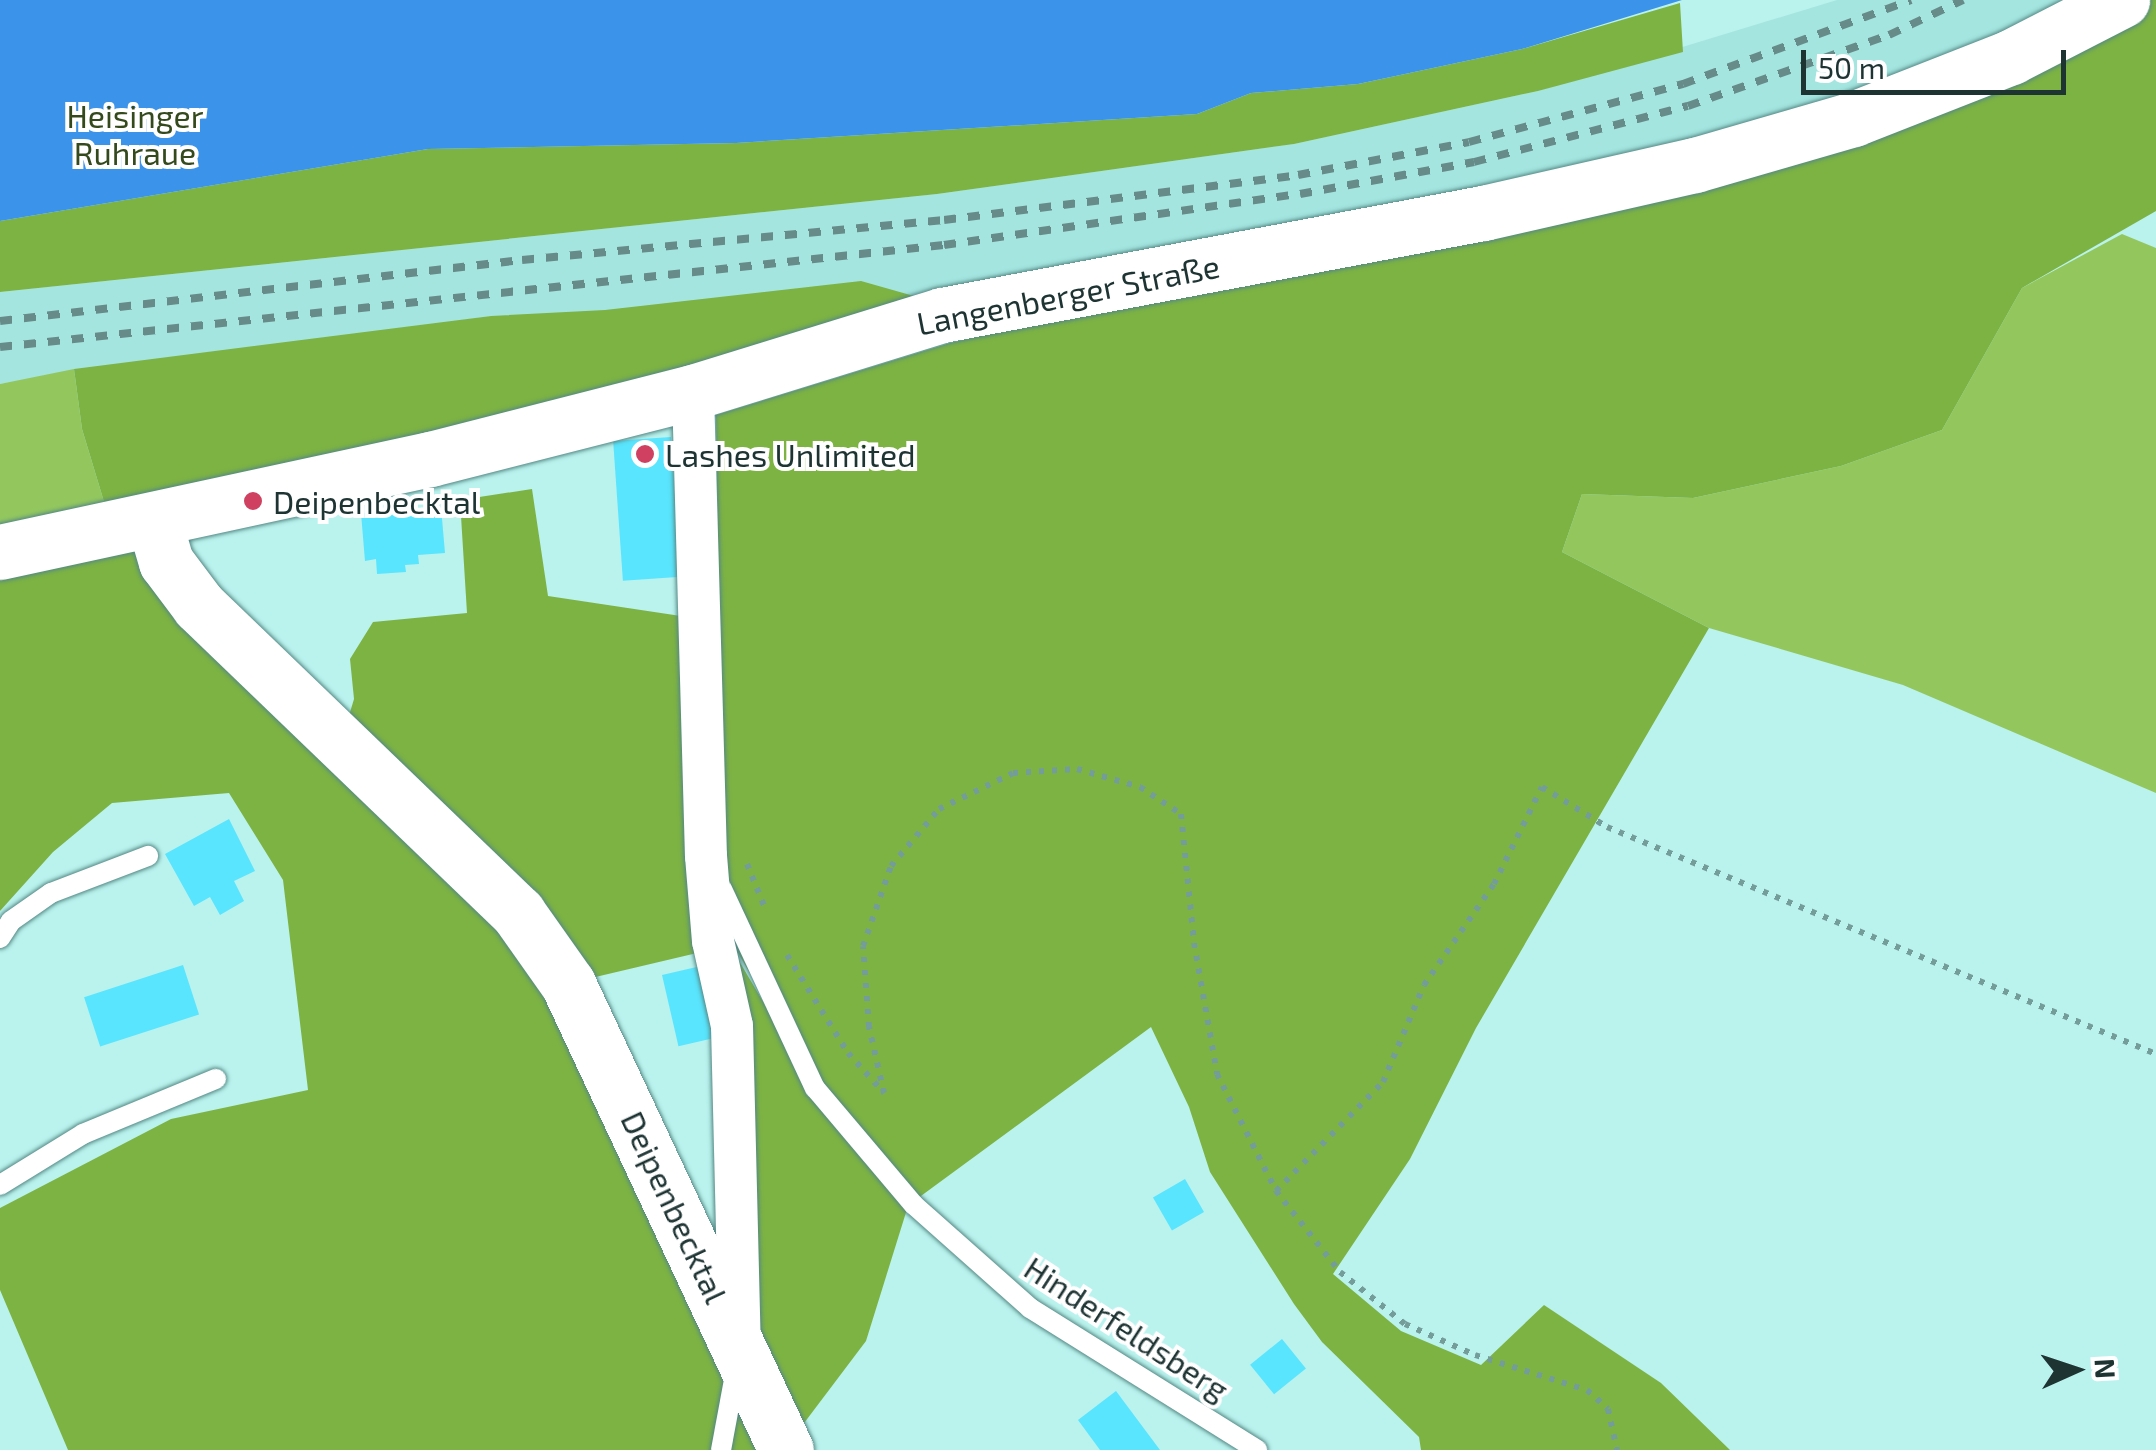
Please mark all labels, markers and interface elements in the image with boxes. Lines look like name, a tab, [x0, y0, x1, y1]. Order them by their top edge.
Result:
scale bar	[1806, 30, 2071, 92]
text: 50 m	[1818, 49, 1885, 85]
park label: Heisinger Ruhraue	[66, 97, 204, 172]
street label: Langenberger Straße	[913, 246, 1223, 342]
place label: Lashes Unlimited	[665, 435, 915, 473]
marker: Lashes Unlimited	[634, 443, 656, 465]
place label: Deipenbecktal	[273, 482, 480, 520]
marker: Deipenbecktal	[242, 490, 264, 512]
street label: Deipenbecktal	[614, 1105, 736, 1309]
street label: Hinderfeldsberg	[1018, 1248, 1236, 1408]
north arrow	[2026, 1320, 2126, 1420]
text: N	[2088, 1357, 2123, 1379]

